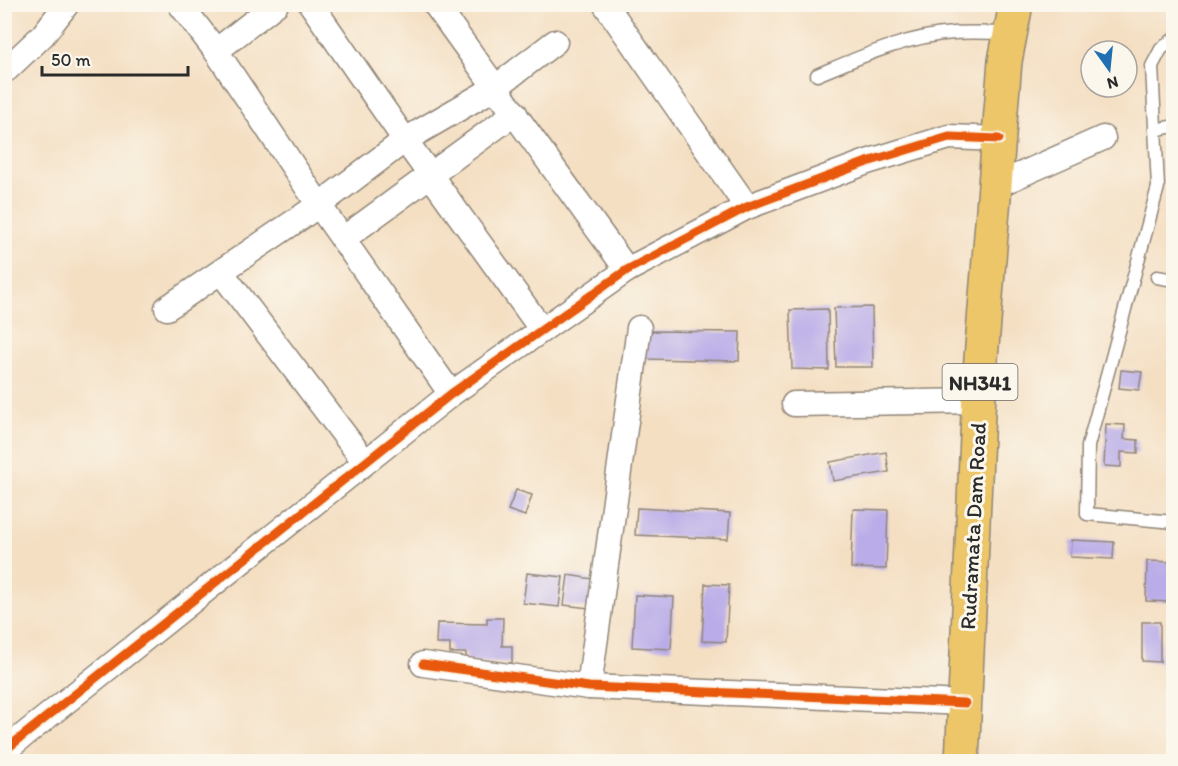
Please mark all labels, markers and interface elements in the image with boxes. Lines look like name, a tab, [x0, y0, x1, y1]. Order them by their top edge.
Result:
scale bar	[42, 39, 188, 77]
north arrow	[1079, 39, 1139, 99]
text: 50 m	[51, 49, 91, 71]
text: N	[1105, 72, 1120, 94]
road number: NH341	[942, 364, 1018, 400]
street label: Rudramata Dam Road	[954, 422, 992, 630]

